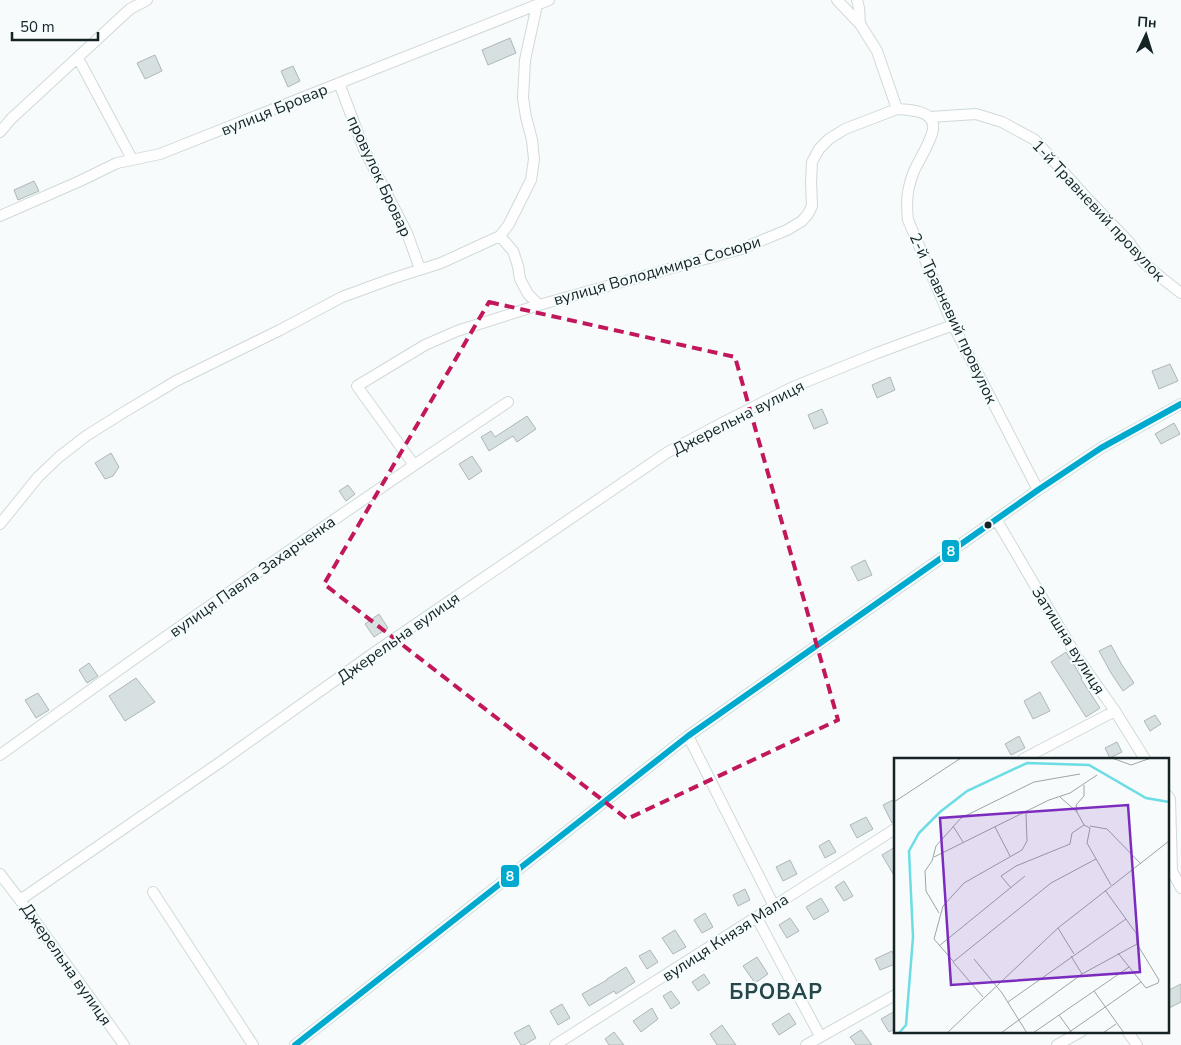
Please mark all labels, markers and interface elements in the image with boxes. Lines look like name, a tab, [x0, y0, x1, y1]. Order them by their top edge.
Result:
scale bar	[12, 10, 99, 42]
north arrow	[1121, 10, 1171, 60]
text: Пн	[1137, 12, 1157, 33]
text: 50 m	[20, 17, 55, 37]
street label: вулиця Бровар	[218, 78, 331, 141]
street label: провулок Бровар	[341, 112, 417, 241]
street label: 1-й Травневий провулок	[1027, 135, 1170, 287]
street label: 2-й Травневий провулок	[904, 230, 1003, 408]
street label: вулиця Володимира Сосюри	[551, 231, 764, 311]
street label: Джерельна вулиця	[669, 375, 808, 461]
street label: вулиця Павла Захарченка	[165, 511, 340, 643]
unlabelled marker	[983, 520, 993, 530]
line badge: 8	[941, 539, 960, 563]
text: 8	[947, 542, 955, 561]
street label: Затишна вулиця	[1026, 582, 1110, 699]
street label: Джерельна вулиця	[333, 587, 464, 688]
inset map	[894, 758, 1168, 1032]
line badge: 8	[500, 864, 520, 888]
text: 8	[506, 867, 514, 886]
street label: вулиця Князя Мала	[658, 889, 793, 987]
street label: Джерельна вулиця	[16, 899, 117, 1030]
district label: БРОВАР	[729, 978, 823, 1006]

